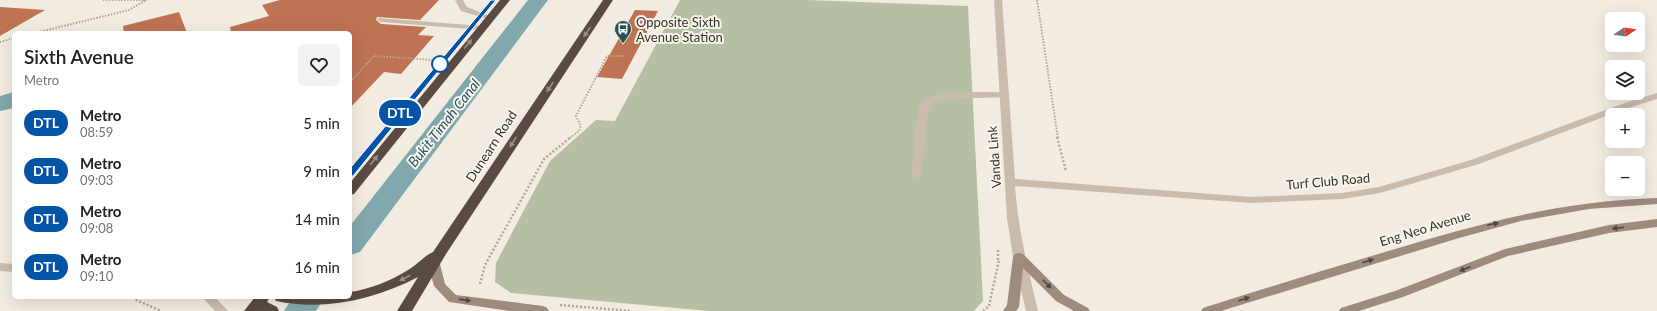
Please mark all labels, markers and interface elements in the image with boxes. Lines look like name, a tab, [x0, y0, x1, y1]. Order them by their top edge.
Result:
north arrow	[1605, 12, 1645, 52]
map controls	[1605, 12, 1645, 196]
place label: Opposite Sixth Avenue Station	[636, 14, 723, 45]
bus stop icon: Opposite Sixth Avenue Station	[613, 19, 633, 44]
one-way arrow	[583, 26, 590, 38]
one-way arrow	[464, 39, 473, 50]
button: heart	[298, 44, 340, 86]
text: Sixth Avenue	[24, 45, 134, 68]
unlabelled marker	[431, 55, 449, 73]
button: layers	[1605, 60, 1645, 100]
text: Metro	[24, 72, 59, 88]
water label: Bukit Timah Canal	[404, 75, 483, 170]
one-way arrow	[546, 81, 554, 92]
line badge: DTL	[377, 100, 423, 126]
text: DTL	[387, 104, 413, 121]
text: Metro	[80, 106, 121, 124]
street label: Dunearn Road	[462, 107, 520, 185]
button: +	[1605, 108, 1645, 148]
text: DTL	[33, 114, 59, 131]
text: 5 min	[303, 114, 340, 132]
text: 08:59	[80, 124, 113, 140]
street label: Vanda Link	[984, 125, 1004, 189]
one-way arrow	[509, 137, 517, 147]
text: Metro	[80, 154, 121, 172]
one-way arrow	[370, 155, 379, 166]
button: −	[1605, 156, 1645, 196]
text: DTL	[33, 162, 59, 179]
text: 9 min	[303, 162, 340, 180]
street label: Turf Club Road	[1285, 169, 1371, 193]
text: 09:03	[80, 172, 113, 188]
text: Metro	[80, 202, 121, 220]
street label: Eng Neo Avenue	[1377, 206, 1473, 249]
text: DTL	[33, 210, 59, 227]
text: 14 min	[294, 210, 340, 228]
text: 09:08	[80, 220, 113, 236]
one-way arrow	[1487, 221, 1499, 227]
one-way arrow	[1612, 224, 1624, 231]
text: Metro	[80, 250, 121, 268]
text: DTL	[33, 258, 59, 275]
text: 16 min	[294, 258, 340, 276]
one-way arrow	[1363, 258, 1375, 264]
one-way arrow	[1459, 266, 1471, 272]
text: 09:10	[80, 268, 113, 284]
one-way arrow	[399, 275, 410, 281]
one-way arrow	[1042, 280, 1052, 289]
one-way arrow	[1238, 296, 1250, 302]
one-way arrow	[459, 297, 471, 303]

